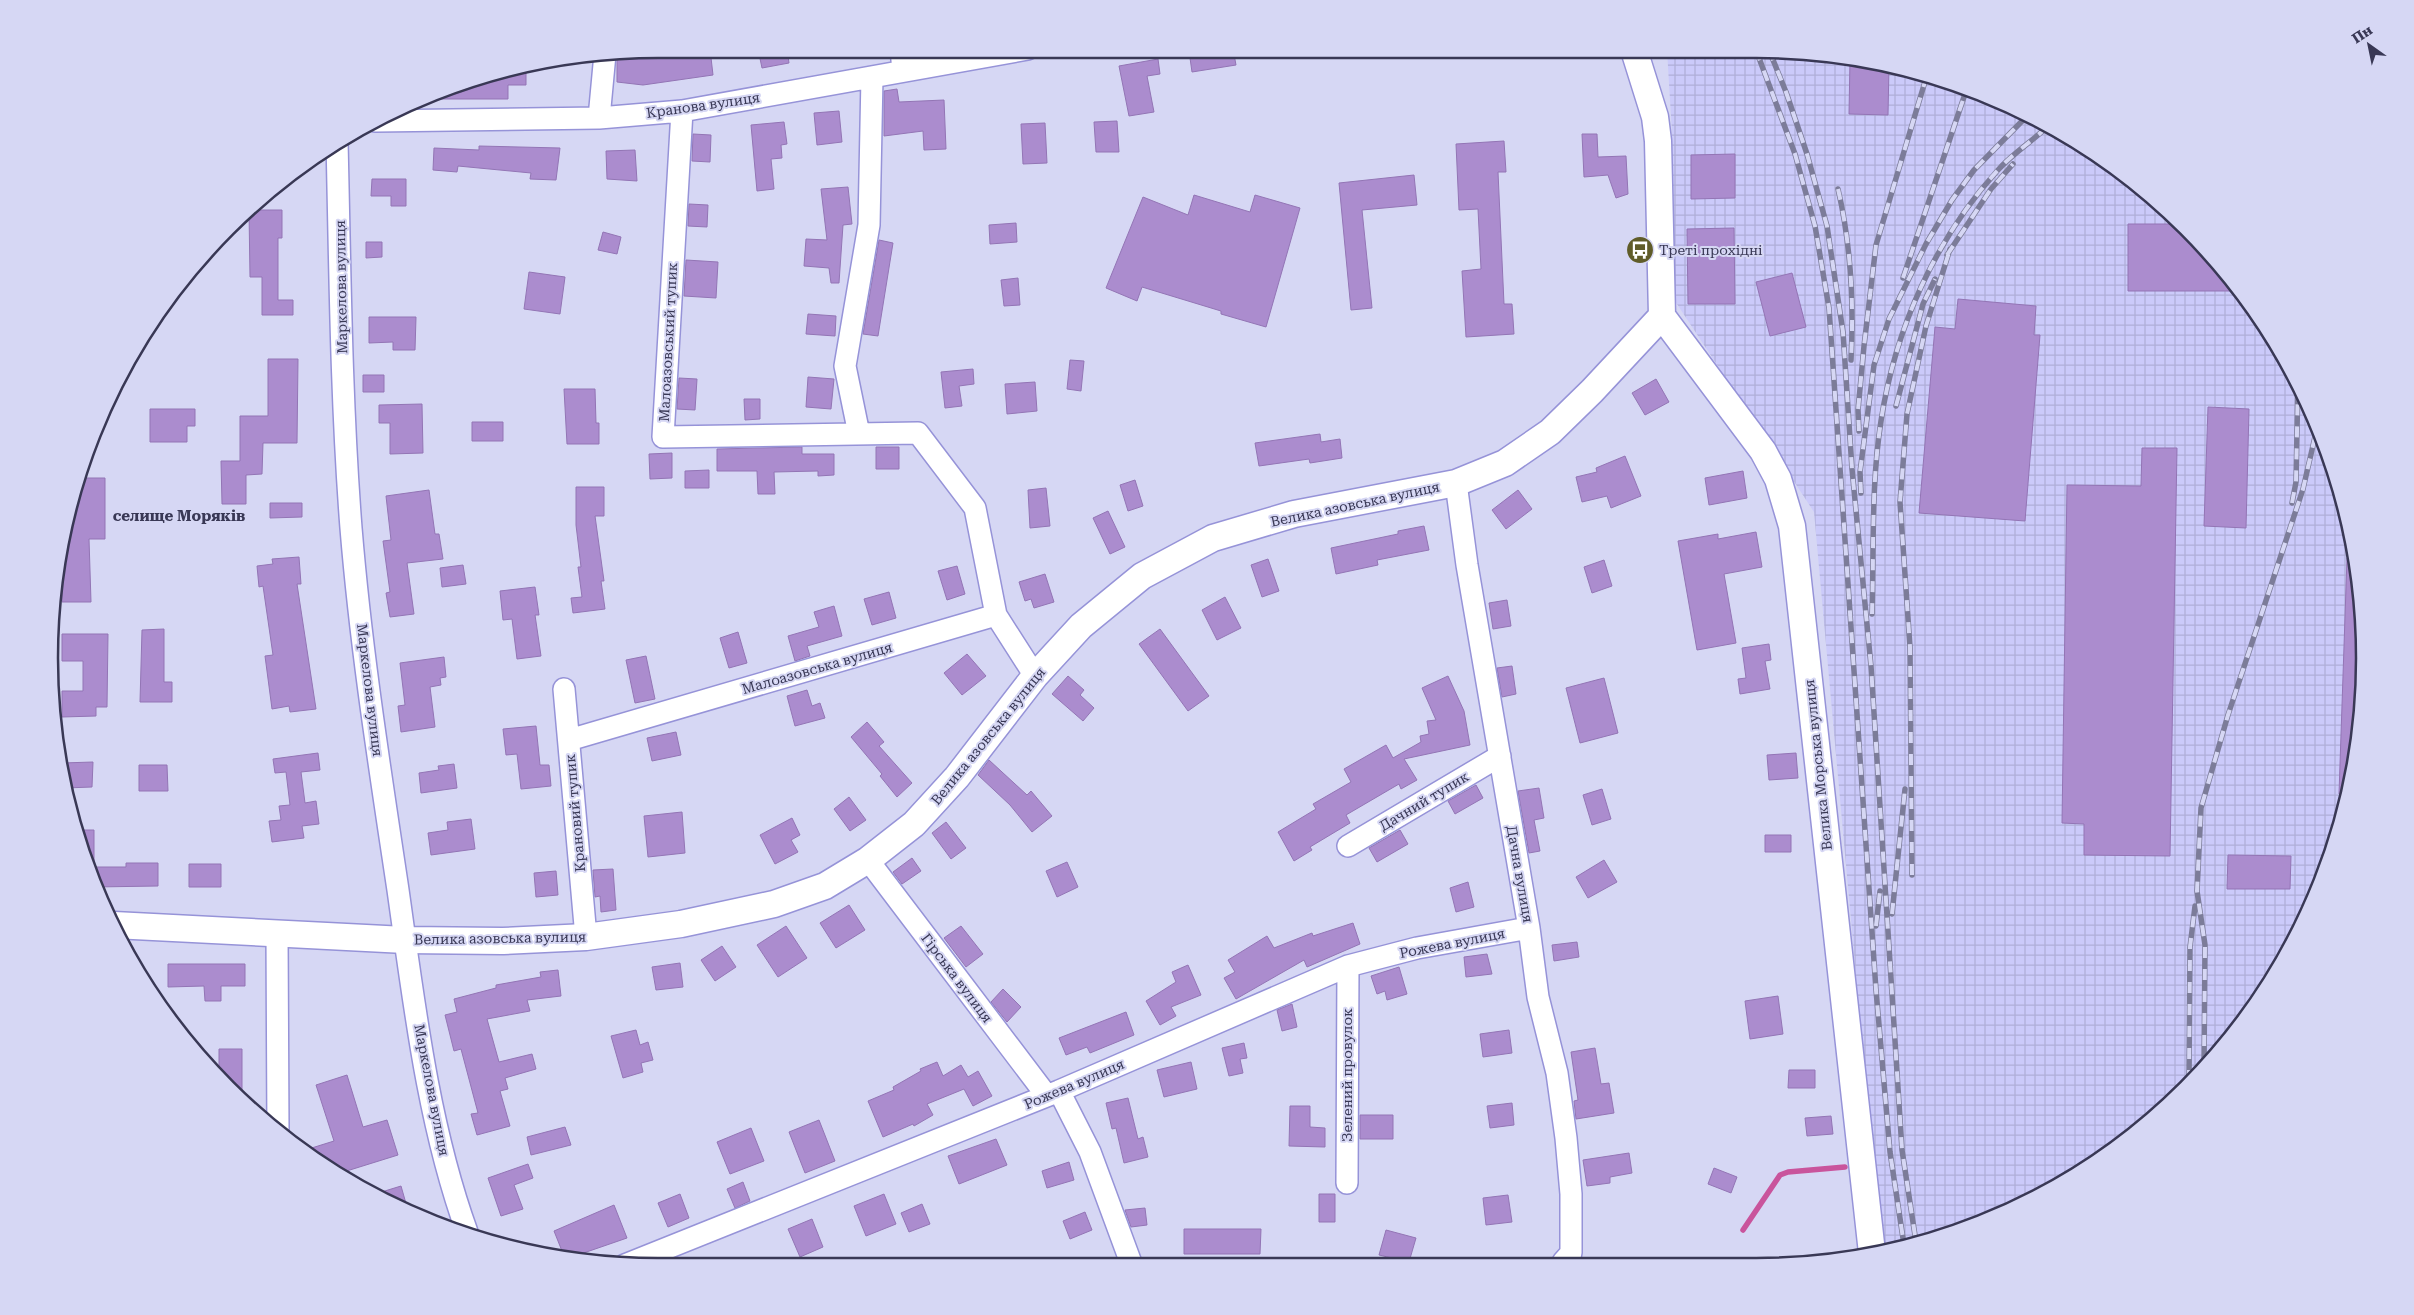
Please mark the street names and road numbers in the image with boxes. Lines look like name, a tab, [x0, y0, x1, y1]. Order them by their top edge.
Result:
street label: Кранова вулиця	[645, 89, 761, 121]
street label: Маркелова вулиця	[332, 220, 350, 354]
street label: Малоазовський тупик	[656, 262, 680, 422]
street label: Велика азовська вулиця	[1269, 478, 1441, 530]
street label: Маркелова вулиця	[354, 623, 386, 757]
street label: Малоазовська вулиця	[740, 639, 894, 697]
street label: Велика азовська вулиця	[928, 664, 1048, 808]
street label: Велика Морська вулиця	[1801, 679, 1835, 851]
street label: Крановий тупик	[562, 753, 588, 873]
street label: Дачний тупик	[1376, 768, 1472, 834]
street label: Дачна вулиця	[1504, 824, 1536, 924]
street label: Рожева вулиця	[1398, 925, 1506, 961]
street label: Велика азовська вулиця	[414, 928, 586, 948]
street label: Гірська вулиця	[918, 930, 996, 1026]
street label: Зелений провулок	[1339, 1008, 1355, 1142]
street label: Маркелова вулиця	[411, 1023, 453, 1157]
street label: Рожева вулиця	[1022, 1056, 1126, 1112]

